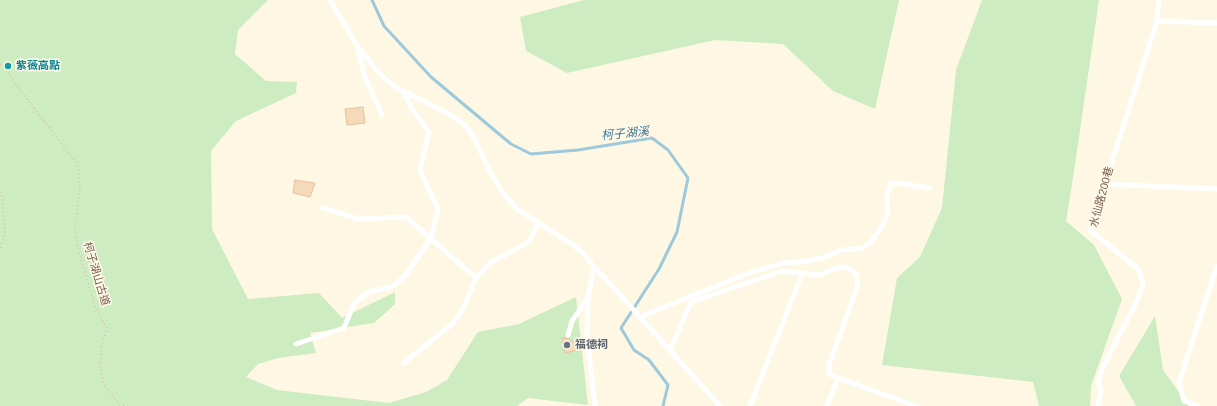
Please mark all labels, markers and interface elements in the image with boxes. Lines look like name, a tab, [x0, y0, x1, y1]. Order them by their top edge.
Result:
place label: 紫薇高點	[16, 59, 60, 73]
marker: 紫薇高點	[3, 61, 13, 71]
water label: 柯子湖溪	[600, 125, 650, 143]
street label: 水仙路200巷	[1088, 165, 1116, 229]
street label: 柯子湖山古道	[80, 241, 112, 307]
place label: 福德祠	[575, 338, 608, 352]
marker: 福德祠	[562, 340, 572, 350]

